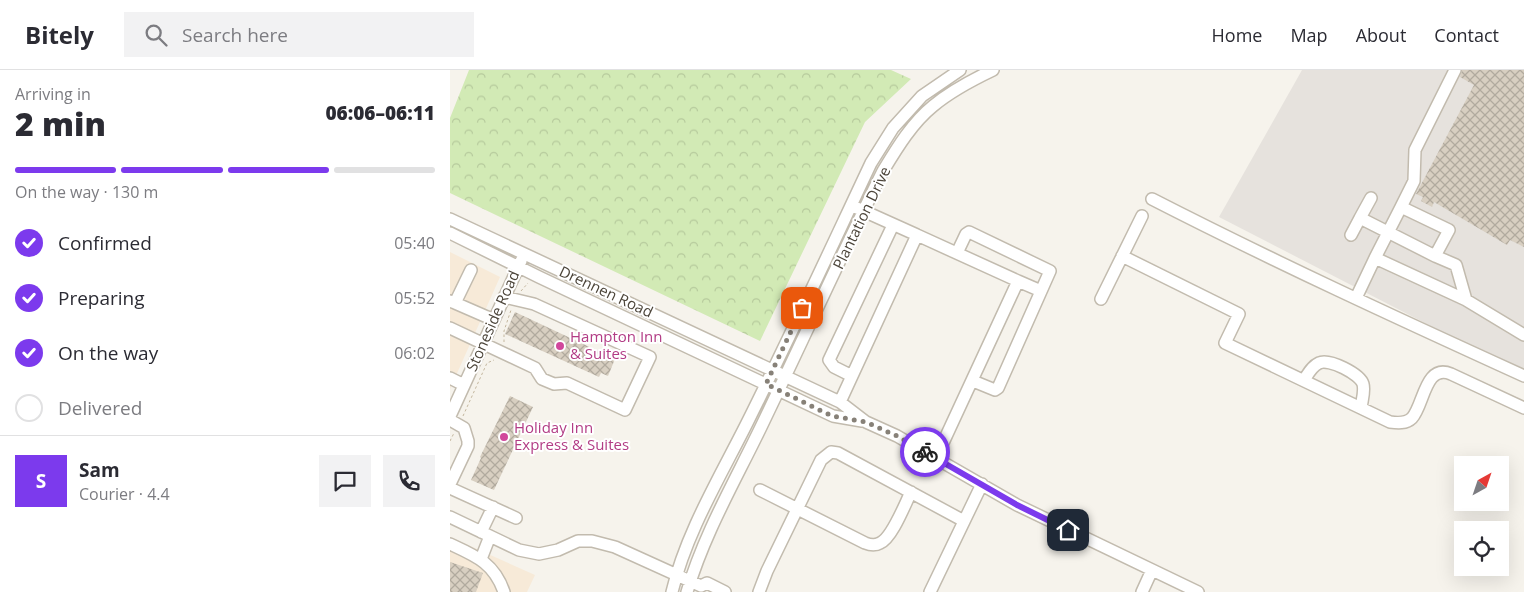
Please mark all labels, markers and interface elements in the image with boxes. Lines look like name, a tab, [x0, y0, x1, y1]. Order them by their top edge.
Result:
search box	[124, 12, 474, 57]
text: Bitely	[25, 18, 94, 51]
icon: search	[142, 21, 170, 49]
text: Search here	[182, 22, 288, 48]
text: Home	[1212, 23, 1262, 47]
text: Map	[1290, 23, 1328, 47]
text: About	[1356, 23, 1406, 47]
text: Contact	[1434, 23, 1499, 47]
text: Arriving in	[15, 83, 91, 105]
text: 06:06–06:11	[325, 100, 435, 126]
text: 2 min	[15, 102, 106, 145]
street label: Plantation Drive	[828, 163, 895, 272]
text: On the way · 130 m	[15, 181, 158, 203]
icon: check	[15, 229, 43, 257]
text: Confirmed	[58, 230, 152, 256]
text: 05:40	[394, 232, 435, 254]
street label: Drennen Road	[556, 261, 656, 322]
street label: Stoneside Road	[461, 267, 523, 374]
icon: check	[15, 284, 43, 312]
text: Preparing	[58, 285, 145, 311]
text: 05:52	[394, 287, 435, 309]
pin	[781, 287, 823, 329]
icon: bag	[788, 294, 816, 322]
place label: Hampton Inn & Suites	[570, 326, 663, 363]
icon: check	[15, 339, 43, 367]
text: On the way	[58, 340, 158, 366]
marker: Hampton Inn & Suites	[554, 340, 566, 352]
text: 06:02	[394, 342, 435, 364]
text: Delivered	[58, 395, 142, 421]
place label: Holiday Inn Express & Suites	[514, 417, 629, 454]
courier	[900, 427, 950, 477]
marker: Holiday Inn Express & Suites	[498, 431, 510, 443]
icon: bike	[911, 438, 939, 466]
button: chat	[319, 455, 371, 507]
button: phone	[383, 455, 435, 507]
north arrow	[1454, 456, 1509, 511]
map controls	[1454, 456, 1509, 576]
text: Sam	[79, 457, 120, 483]
text: S	[36, 468, 46, 494]
text: Courier · 4.4	[79, 483, 170, 505]
pin	[1047, 509, 1089, 551]
icon: home	[1054, 516, 1082, 544]
button: locate	[1454, 521, 1509, 576]

